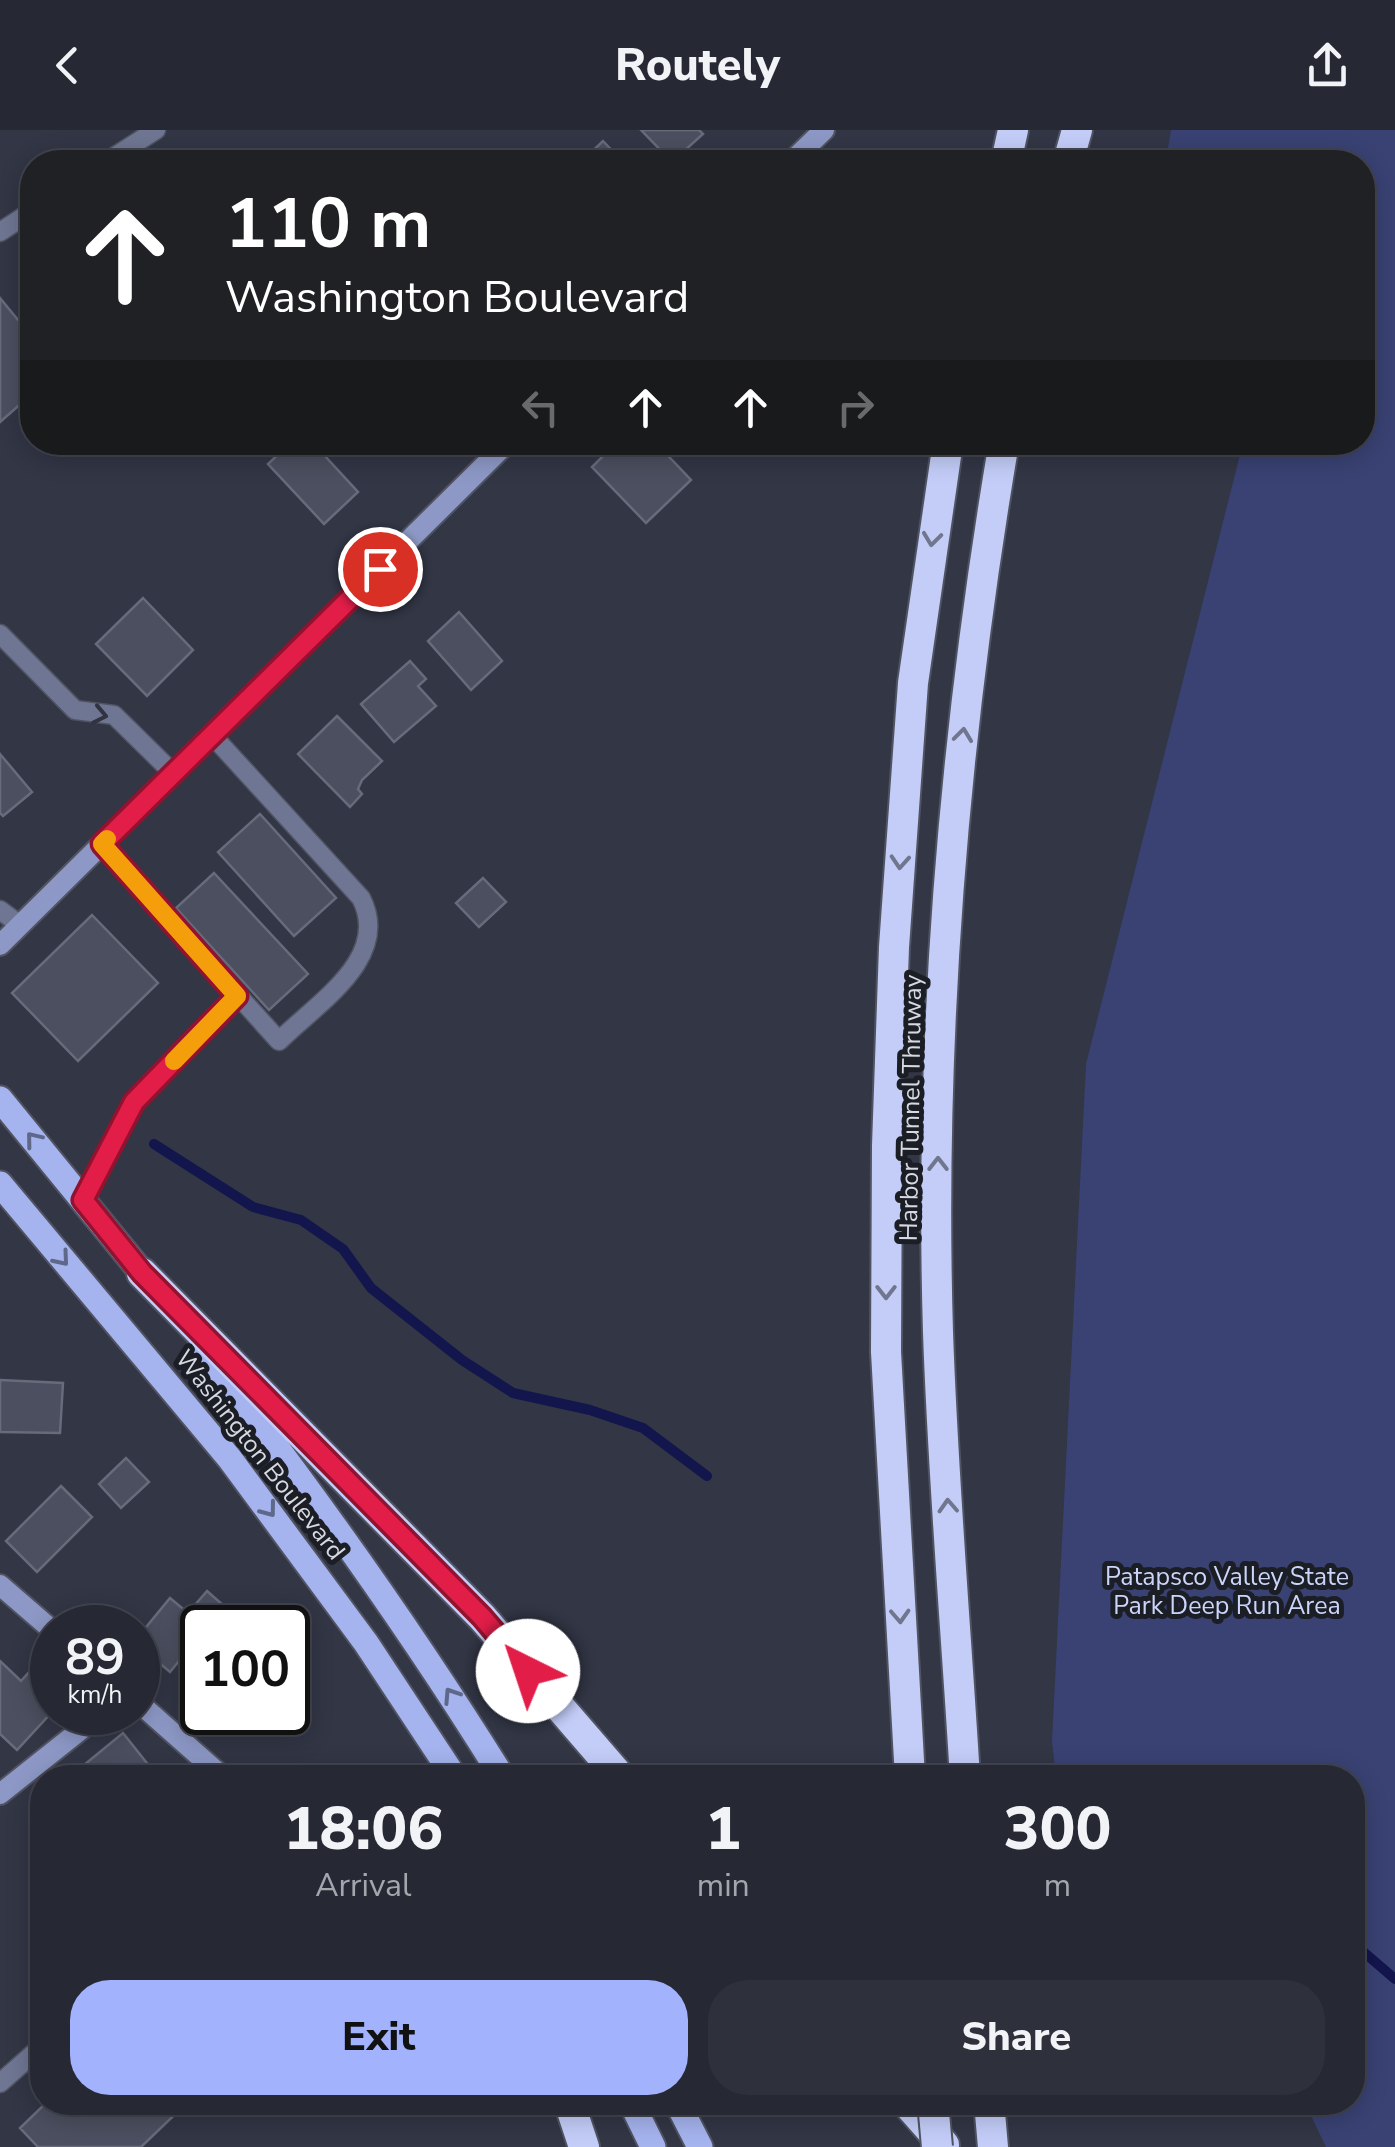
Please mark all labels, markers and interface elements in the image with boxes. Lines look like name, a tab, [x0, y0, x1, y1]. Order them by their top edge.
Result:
text: Routely	[615, 35, 780, 96]
icon: back	[40, 38, 95, 93]
icon: share	[1300, 38, 1355, 93]
text: 110 m	[225, 176, 431, 272]
icon: ahead	[60, 190, 190, 320]
text: Washington Boulevard	[225, 267, 689, 328]
icon: left	[513, 380, 568, 435]
icon: ahead	[618, 380, 673, 435]
icon: ahead	[723, 380, 778, 435]
icon: right	[828, 380, 883, 435]
pin	[338, 527, 423, 612]
one-way arrow	[922, 530, 943, 547]
icon: arrive	[353, 542, 408, 597]
one-way arrow	[92, 703, 109, 724]
one-way arrow	[952, 726, 973, 742]
one-way arrow	[890, 854, 911, 870]
street label: Harbor Tunnel Thruway	[892, 974, 930, 1242]
one-way arrow	[27, 1132, 45, 1150]
one-way arrow	[928, 1155, 949, 1171]
one-way arrow	[51, 1247, 69, 1265]
one-way arrow	[875, 1284, 897, 1300]
street label: Washington Boulevard	[167, 1343, 353, 1567]
one-way arrow	[938, 1497, 959, 1513]
one-way arrow	[257, 1499, 274, 1517]
park label: Patapsco Valley State Park Deep Run Area	[1105, 1560, 1349, 1623]
speed limit sign: 100	[180, 1605, 310, 1735]
one-way arrow	[889, 1609, 910, 1625]
position arrow	[476, 1619, 580, 1723]
text: 89	[65, 1623, 125, 1692]
text: km/h	[67, 1678, 123, 1712]
one-way arrow	[445, 1687, 464, 1705]
text: 18:06	[284, 1788, 443, 1870]
text: 1	[705, 1788, 741, 1870]
text: 300	[1003, 1788, 1111, 1870]
text: Arrival	[315, 1864, 412, 1907]
text: min	[697, 1864, 750, 1907]
text: m	[1044, 1864, 1071, 1907]
button: Exit	[70, 1980, 688, 2095]
button: Share	[708, 1980, 1325, 2095]

